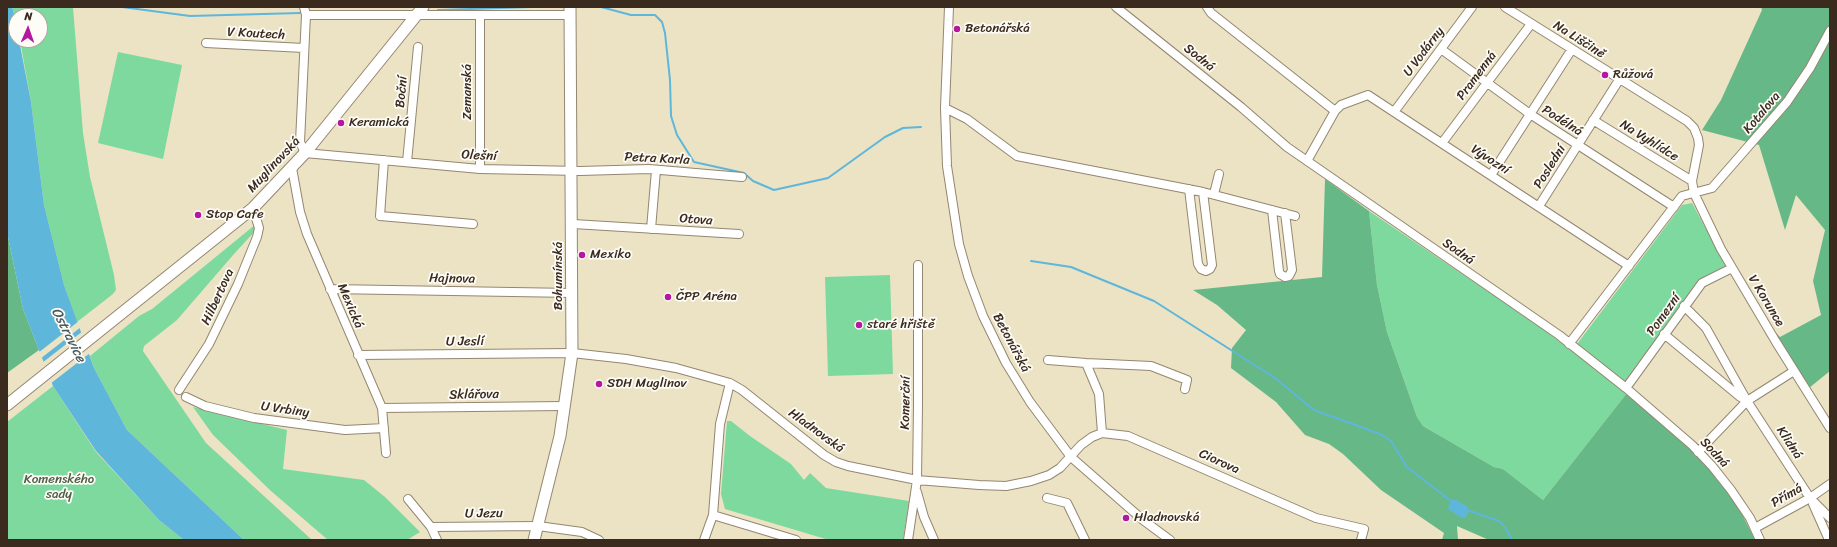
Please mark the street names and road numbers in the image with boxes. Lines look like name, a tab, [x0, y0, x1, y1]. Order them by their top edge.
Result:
street label: Na Liščině	[1550, 18, 1608, 62]
street label: U Vodárny	[1400, 24, 1448, 80]
street label: V Koutech	[227, 25, 285, 43]
street label: Sodná	[1180, 41, 1218, 75]
street label: Pramenná	[1454, 49, 1500, 103]
street label: Zemanská	[460, 64, 476, 120]
street label: Boční	[393, 75, 411, 109]
street label: Kotalova	[1740, 89, 1784, 137]
street label: Podélná	[1539, 102, 1585, 140]
street label: Na Vyhlídce	[1617, 117, 1681, 165]
street label: Muglinovská	[244, 134, 304, 196]
street label: Vývozní	[1468, 142, 1512, 178]
street label: Poslední	[1531, 142, 1569, 192]
street label: Olešní	[461, 147, 497, 165]
street label: Petra Karla	[624, 149, 690, 169]
street label: Otova	[679, 211, 713, 229]
street label: Sodná	[1439, 236, 1477, 268]
street label: Bohumínská	[551, 242, 567, 310]
street label: Hilbertova	[198, 266, 238, 328]
street label: Hajnova	[429, 271, 475, 287]
street label: V Korunce	[1744, 272, 1788, 330]
street label: Mexická	[334, 281, 366, 331]
street label: Pomezní	[1644, 291, 1684, 339]
street label: Betonářská	[989, 311, 1033, 375]
street label: U Jeslí	[446, 334, 484, 350]
street label: Komerční	[898, 376, 914, 430]
street label: Sklářova	[449, 387, 499, 403]
street label: U Vrbiny	[260, 399, 310, 421]
street label: Hladnovská	[785, 405, 847, 457]
street label: Klidná	[1773, 424, 1805, 462]
street label: Sodná	[1696, 435, 1732, 471]
street label: Ciorova	[1196, 446, 1242, 478]
street label: Přímá	[1769, 481, 1805, 511]
street label: U Jezu	[465, 506, 503, 522]

